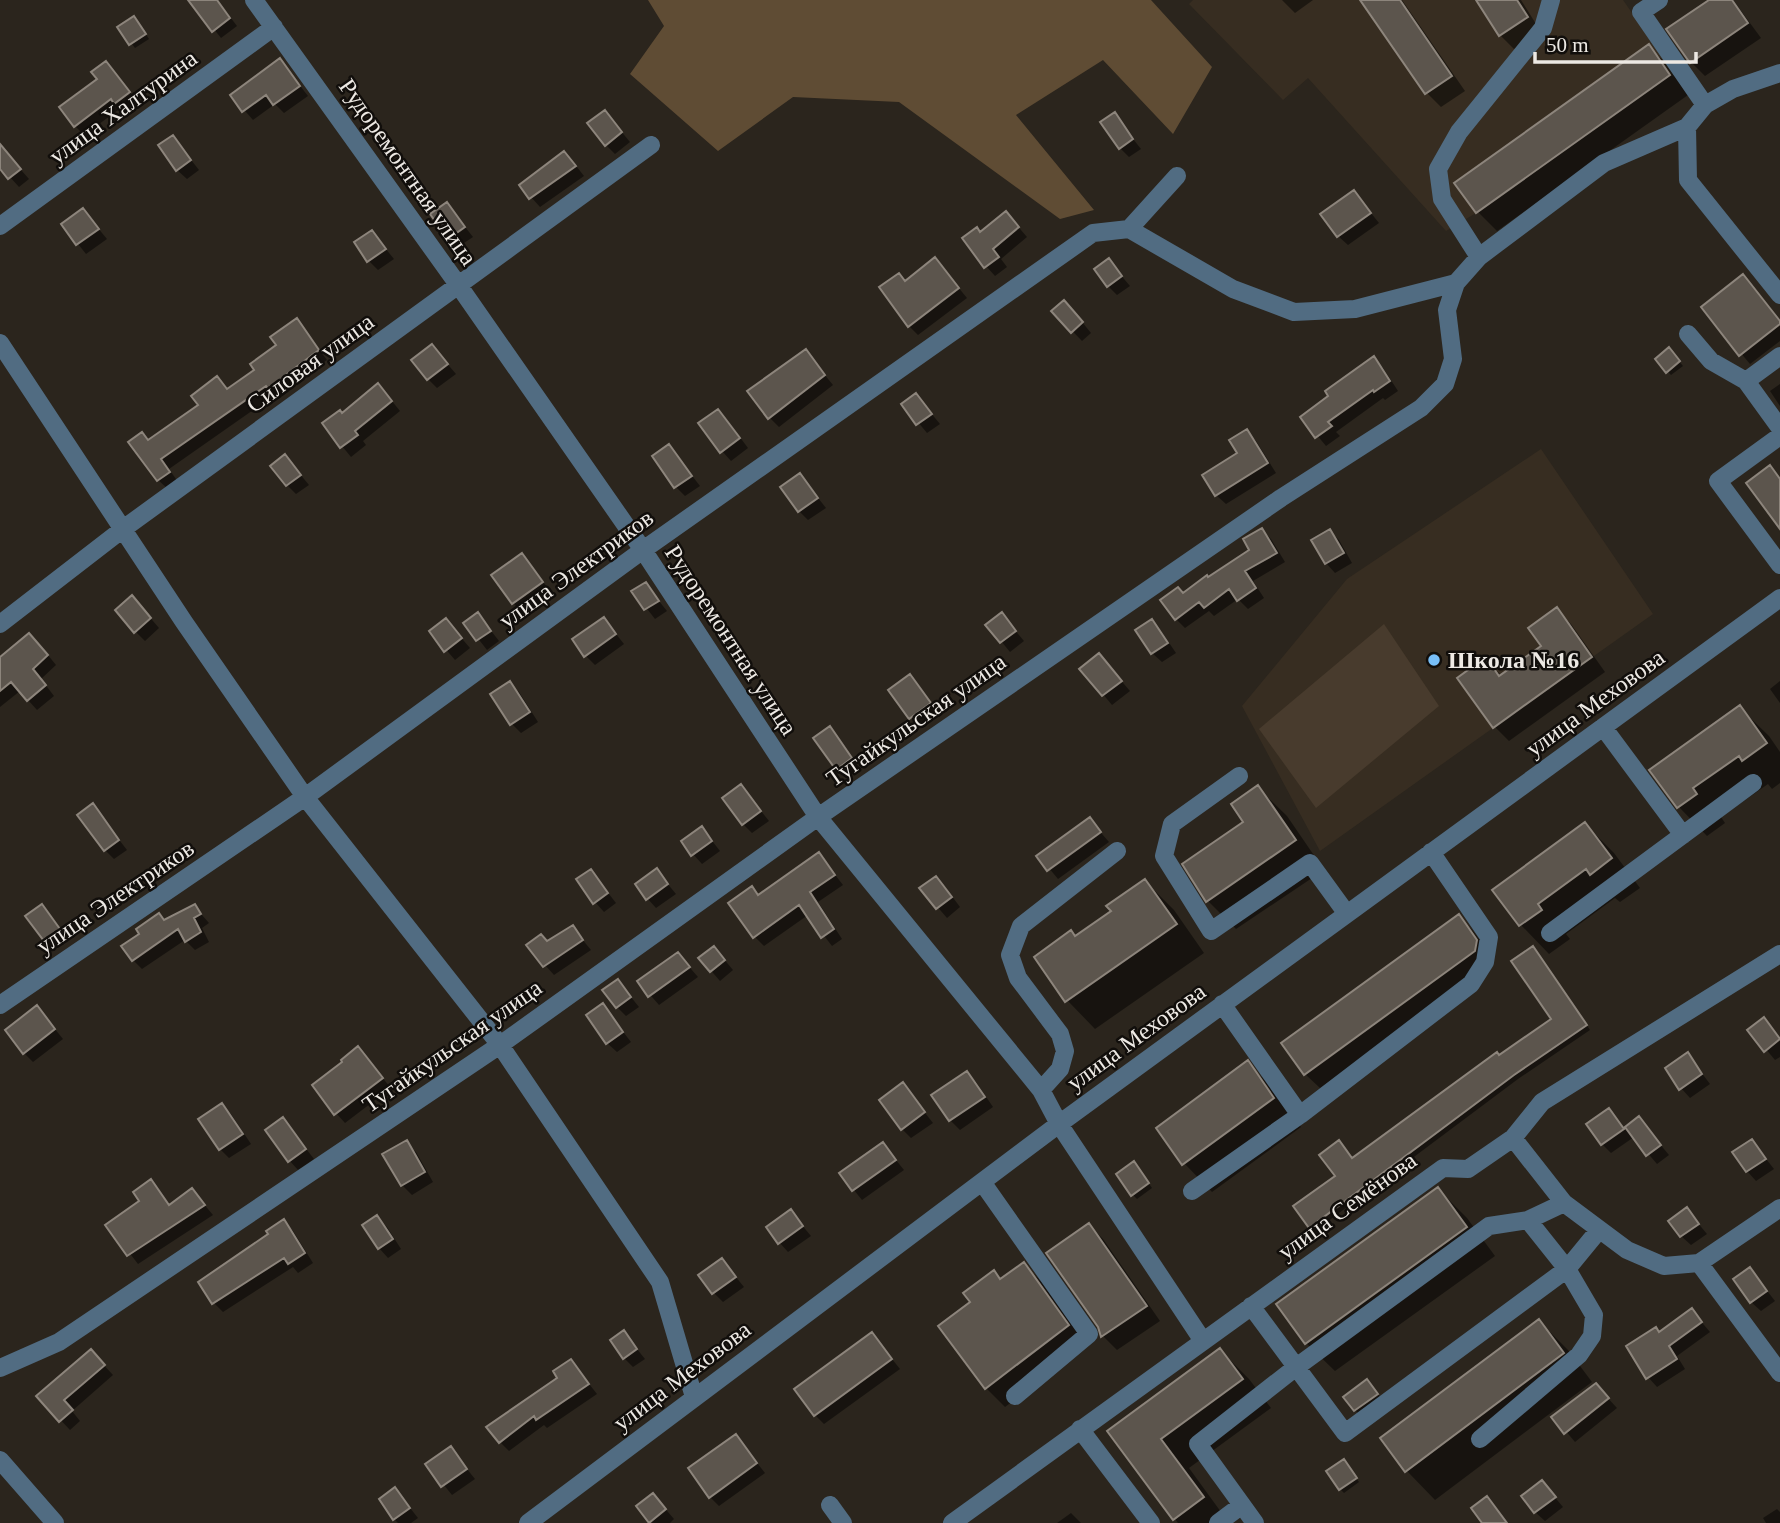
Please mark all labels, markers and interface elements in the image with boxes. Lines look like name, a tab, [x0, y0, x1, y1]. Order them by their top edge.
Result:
scale bar	[1535, 21, 1696, 65]
text: 50 m	[1546, 33, 1589, 57]
street label: улица Халтурина	[44, 45, 202, 169]
street label: Рудоремонтная улица	[334, 74, 482, 270]
street label: Силовая улица	[241, 308, 379, 418]
street label: улица Электриков	[494, 504, 658, 634]
street label: Рудоремонтная улица	[660, 540, 802, 740]
street label: улица Меховова	[1521, 644, 1669, 762]
place label: Школа №16	[1448, 647, 1579, 673]
street label: Тугайкульская улица	[821, 648, 1011, 792]
marker: Школа №16	[1426, 652, 1442, 668]
street label: улица Электриков	[31, 835, 199, 959]
street label: Тугайкульская улица	[357, 974, 547, 1118]
street label: улица Меховова	[1062, 978, 1210, 1096]
street label: улица Семёнова	[1273, 1147, 1421, 1265]
street label: улица Меховова	[608, 1316, 756, 1436]

